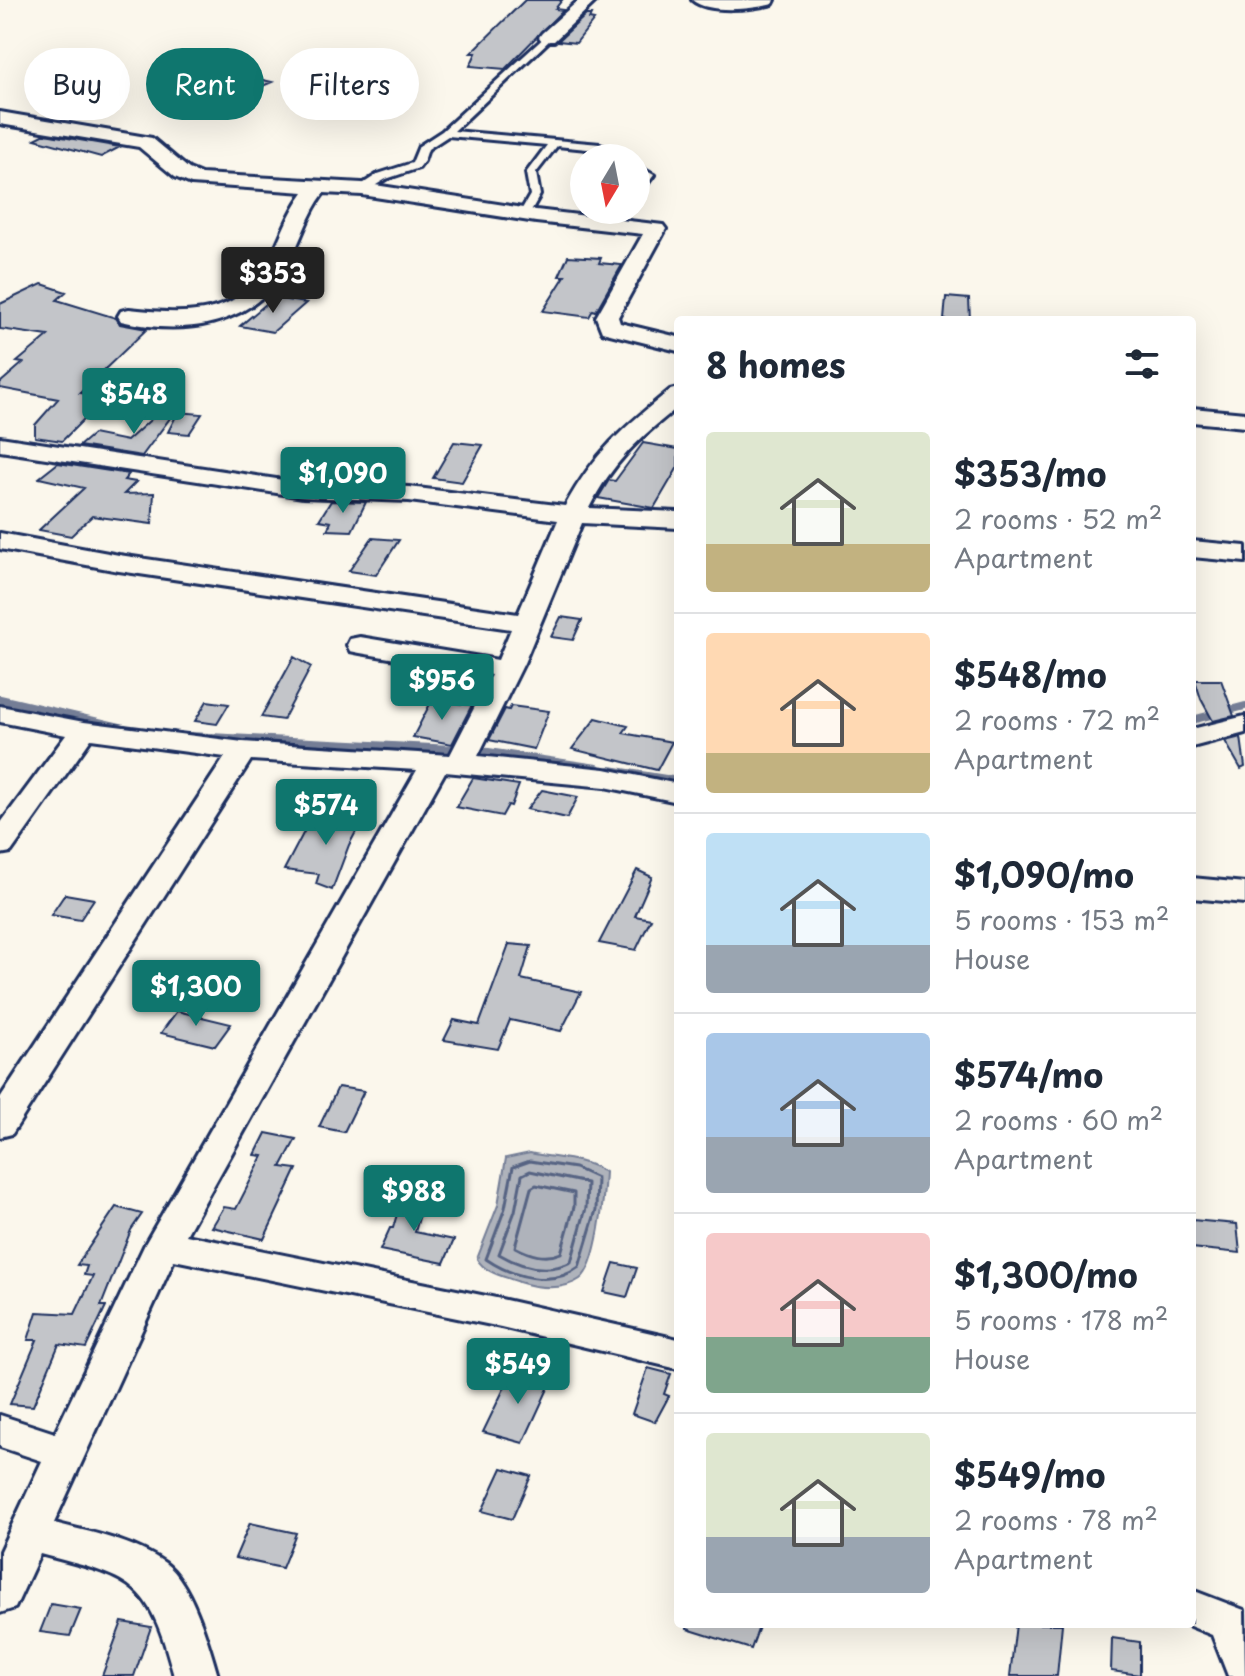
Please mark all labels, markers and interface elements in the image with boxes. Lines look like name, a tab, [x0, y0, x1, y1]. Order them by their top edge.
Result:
chip: Buy	[24, 48, 130, 120]
chip: Rent	[146, 48, 264, 120]
chip: Filters	[280, 48, 419, 120]
north arrow	[570, 144, 650, 224]
map controls	[570, 144, 650, 224]
pin: $353	[226, 247, 320, 315]
text: $353	[239, 253, 307, 292]
text: 8 homes	[706, 338, 846, 390]
icon: filters	[1120, 342, 1164, 386]
pin: $548	[87, 368, 181, 436]
text: $548	[100, 374, 168, 413]
pin: $1,090	[278, 447, 408, 515]
text: $353/mo	[954, 447, 1107, 499]
text: $1,090	[299, 453, 387, 492]
icon: home	[770, 464, 866, 560]
text: 2 rooms · 52 m²	[954, 499, 1162, 538]
text: Apartment	[954, 538, 1093, 577]
text: $548/mo	[954, 648, 1107, 700]
pin: $956	[395, 654, 489, 722]
text: $956	[409, 660, 475, 699]
icon: home	[770, 665, 866, 761]
text: 2 rooms · 72 m²	[954, 700, 1160, 739]
text: Apartment	[954, 739, 1093, 778]
pin: $574	[279, 779, 373, 847]
text: $574	[294, 785, 358, 824]
text: $1,090/mo	[954, 848, 1134, 900]
icon: home	[770, 865, 866, 961]
text: 5 rooms · 153 m²	[954, 900, 1169, 939]
text: House	[954, 939, 1030, 978]
pin: $1,300	[131, 960, 261, 1028]
text: $1,300	[150, 966, 242, 1005]
text: $574/mo	[954, 1048, 1103, 1100]
icon: home	[770, 1065, 866, 1161]
text: 2 rooms · 60 m²	[954, 1100, 1163, 1139]
text: Apartment	[954, 1139, 1093, 1178]
pin: $988	[367, 1165, 461, 1233]
text: $988	[382, 1171, 446, 1210]
text: $1,300/mo	[954, 1248, 1138, 1300]
icon: home	[770, 1265, 866, 1361]
text: 5 rooms · 178 m²	[954, 1300, 1168, 1339]
pin: $549	[471, 1338, 565, 1406]
text: House	[954, 1339, 1030, 1378]
text: $549	[485, 1344, 551, 1383]
text: $549/mo	[954, 1448, 1106, 1500]
icon: home	[770, 1465, 866, 1561]
text: 2 rooms · 78 m²	[954, 1500, 1158, 1539]
text: Apartment	[954, 1539, 1093, 1578]

